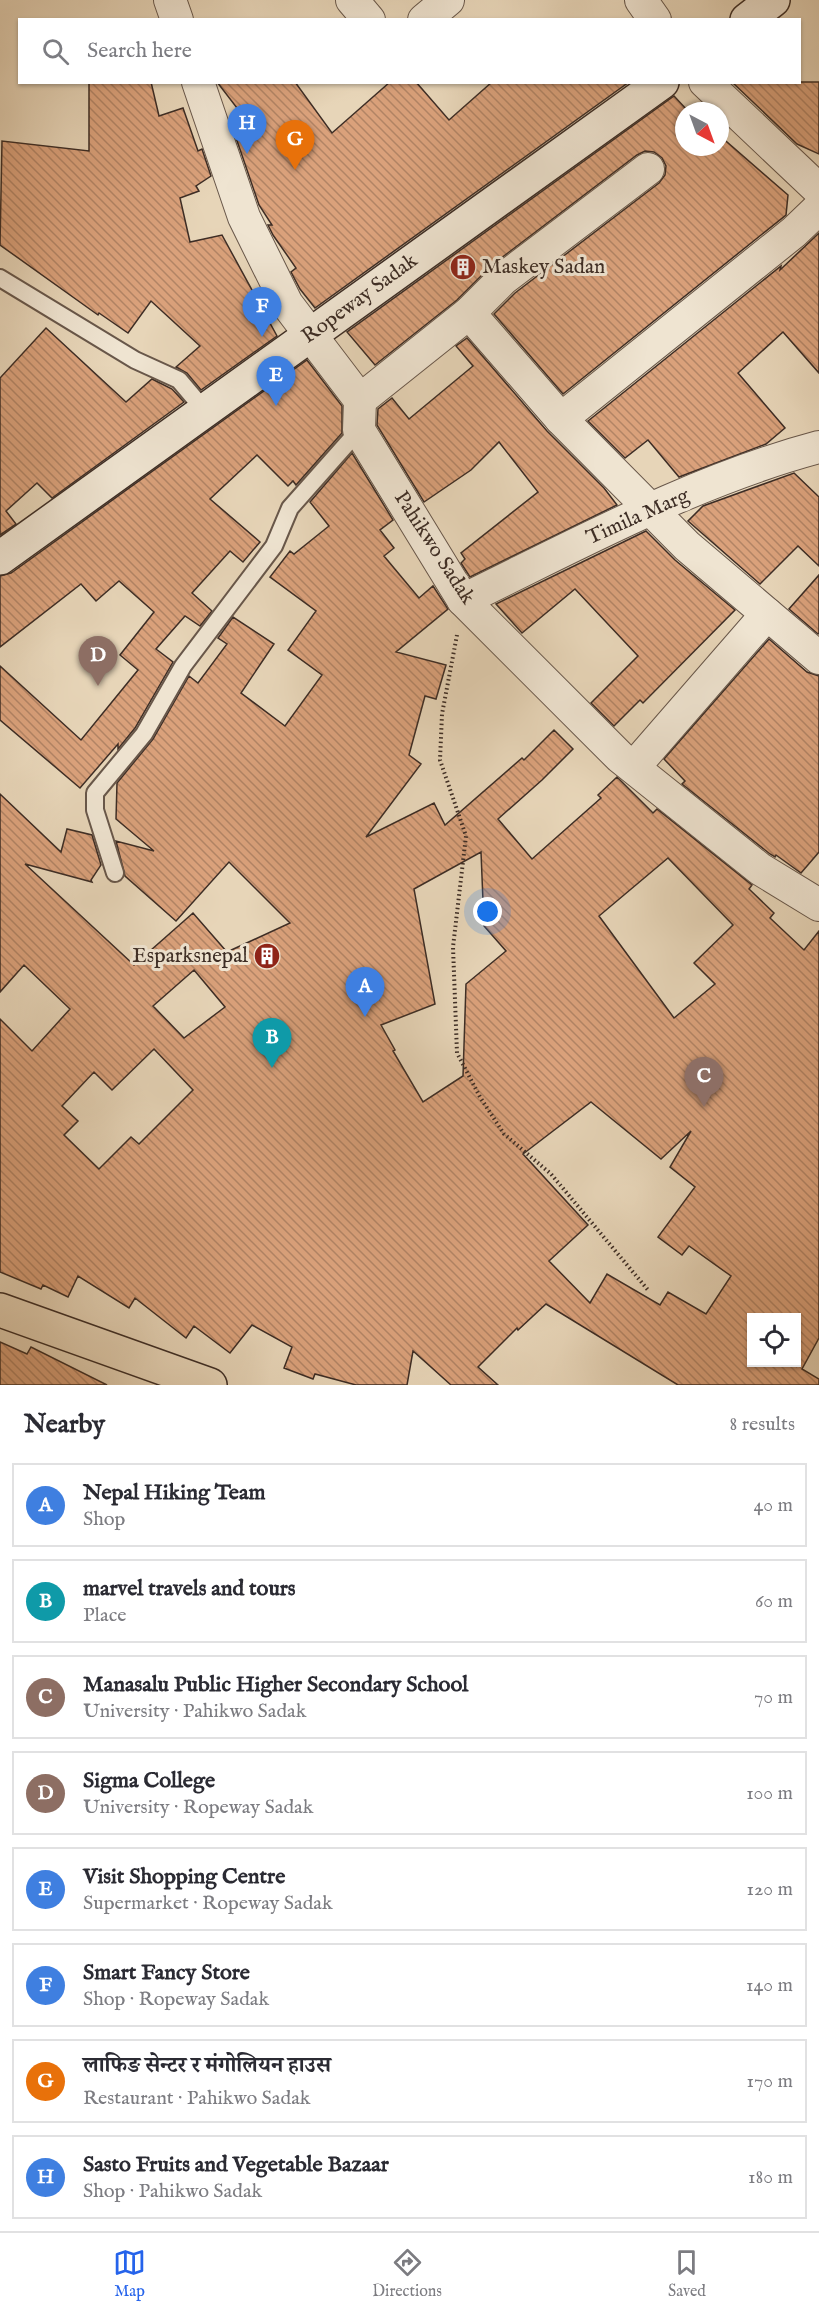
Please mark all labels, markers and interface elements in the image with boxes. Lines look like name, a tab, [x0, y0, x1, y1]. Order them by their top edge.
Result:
search box	[18, 18, 801, 84]
icon: search	[39, 35, 72, 68]
text: Search here	[87, 37, 192, 65]
north arrow	[675, 102, 729, 156]
pin: H	[228, 104, 266, 154]
pin: G	[276, 120, 314, 170]
street label: Ropeway Sadak	[297, 247, 424, 350]
building icon: Maskey Sadan	[448, 252, 478, 282]
place label: Maskey Sadan	[482, 254, 605, 281]
pin: F	[242, 288, 282, 337]
pin: E	[256, 356, 296, 406]
street label: Timila Marg	[582, 482, 694, 552]
street label: Pahikwo Sadak	[387, 486, 481, 610]
pin: D	[78, 636, 118, 686]
your location	[473, 897, 502, 926]
building icon: Esparksnepal	[252, 941, 282, 971]
place label: Esparksnepal	[132, 943, 248, 970]
pin: A	[346, 968, 385, 1017]
pin: B	[252, 1018, 292, 1068]
pin: C	[684, 1058, 724, 1107]
map controls	[747, 1313, 801, 1367]
button: locate	[747, 1313, 801, 1367]
text: Nearby	[24, 1408, 105, 1441]
text: 8 results	[729, 1412, 795, 1437]
text: Nepal Hiking Team	[83, 1479, 265, 1507]
text: A	[39, 1493, 52, 1518]
text: 40 m	[754, 1493, 793, 1518]
text: Shop	[83, 1507, 125, 1532]
text: marvel travels and tours	[83, 1575, 296, 1603]
text: B	[39, 1589, 52, 1614]
text: 60 m	[755, 1589, 793, 1614]
text: Place	[83, 1603, 126, 1628]
text: Manasalu Public Higher Secondary School	[83, 1671, 468, 1699]
text: C	[38, 1685, 53, 1710]
text: 70 m	[754, 1685, 793, 1710]
text: University · Pahikwo Sadak	[83, 1699, 306, 1724]
text: Sigma College	[83, 1767, 215, 1795]
text: D	[37, 1781, 54, 1806]
text: 100 m	[746, 1781, 793, 1806]
text: University · Ropeway Sadak	[83, 1795, 313, 1820]
text: Visit Shopping Centre	[83, 1863, 285, 1891]
text: E	[39, 1877, 52, 1902]
text: 120 m	[747, 1877, 793, 1902]
text: Supermarket · Ropeway Sadak	[83, 1891, 333, 1916]
text: Smart Fancy Store	[83, 1959, 250, 1987]
text: F	[39, 1973, 52, 1998]
text: 140 m	[746, 1973, 793, 1998]
text: Shop · Ropeway Sadak	[83, 1987, 269, 2012]
text: लाफिङ सेन्टर र मंगोलियन हाउस	[83, 2052, 331, 2080]
text: G	[38, 2069, 53, 2094]
text: 170 m	[747, 2069, 793, 2094]
text: Restaurant · Pahikwo Sadak	[83, 2086, 310, 2111]
text: Sasto Fruits and Vegetable Bazaar	[83, 2151, 389, 2179]
text: H	[37, 2165, 54, 2190]
text: 180 m	[748, 2165, 793, 2190]
text: Shop · Pahikwo Sadak	[83, 2179, 262, 2204]
tab: Map	[113, 2246, 146, 2302]
tab: Directions	[372, 2246, 442, 2302]
tab: Saved	[668, 2246, 706, 2302]

